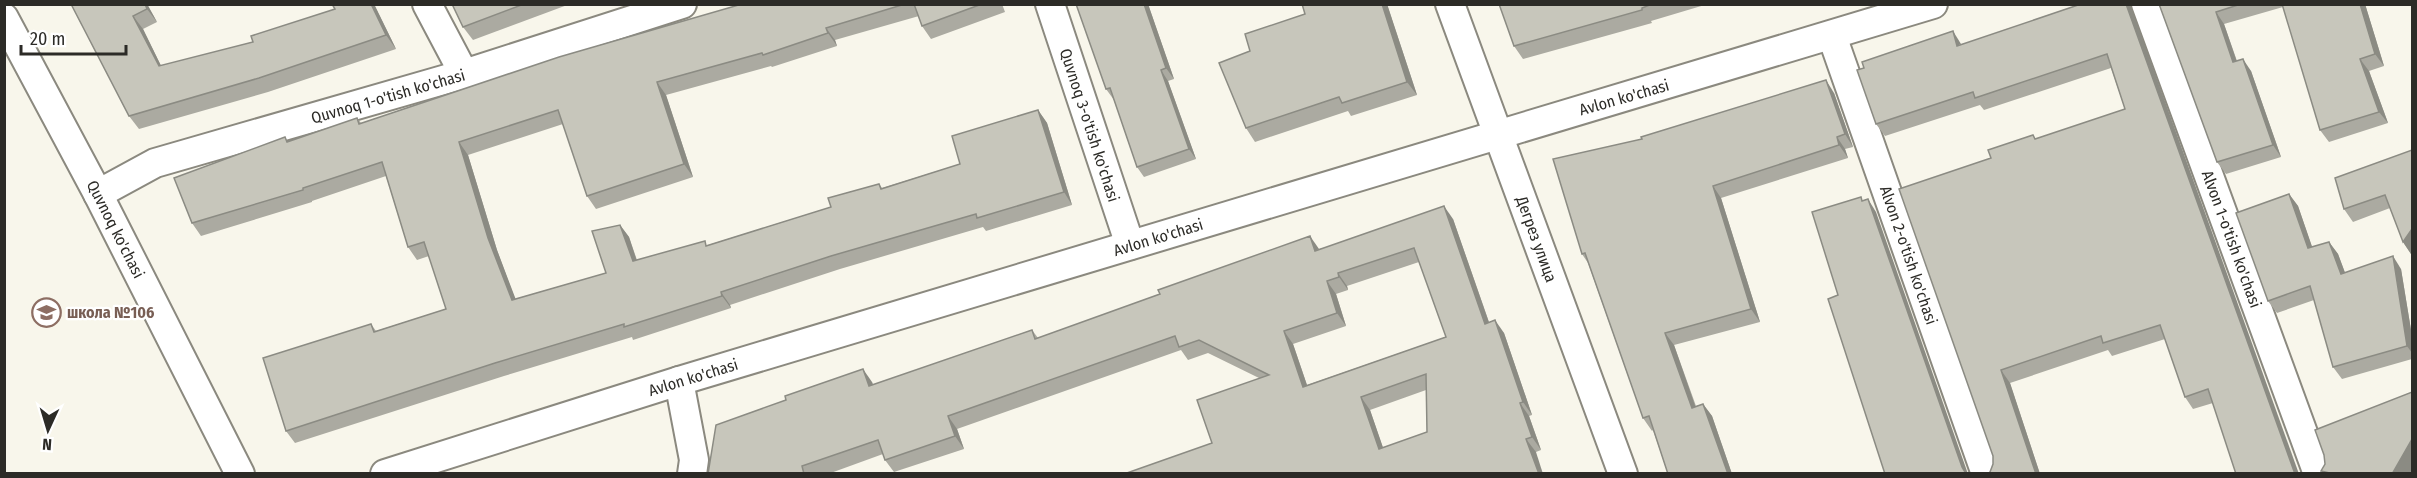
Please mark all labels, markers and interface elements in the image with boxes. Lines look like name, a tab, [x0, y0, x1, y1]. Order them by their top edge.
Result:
scale bar	[21, 18, 126, 56]
text: 20 m	[30, 28, 65, 50]
street label: Quvnoq 3-o'tish ko'chasi	[1056, 46, 1123, 204]
street label: Quvnoq 1-o'tish ko'chasi	[309, 65, 467, 128]
street label: Avlon ko'chasi	[1577, 76, 1671, 119]
street label: Alvon 1-o'tish ko'chasi	[2198, 168, 2265, 310]
street label: Quvnoq ko'chasi	[83, 177, 148, 281]
street label: Alvon 2-o'tish ko'chasi	[1876, 183, 1941, 327]
street label: Дегрез улица	[1512, 193, 1561, 285]
street label: Avlon ko'chasi	[1111, 215, 1205, 260]
school or university icon: школа №106	[30, 296, 62, 328]
place label: школа №106	[67, 303, 154, 322]
street label: Avlon ko'chasi	[646, 355, 740, 400]
north arrow	[18, 400, 78, 460]
text: N	[42, 435, 52, 454]

